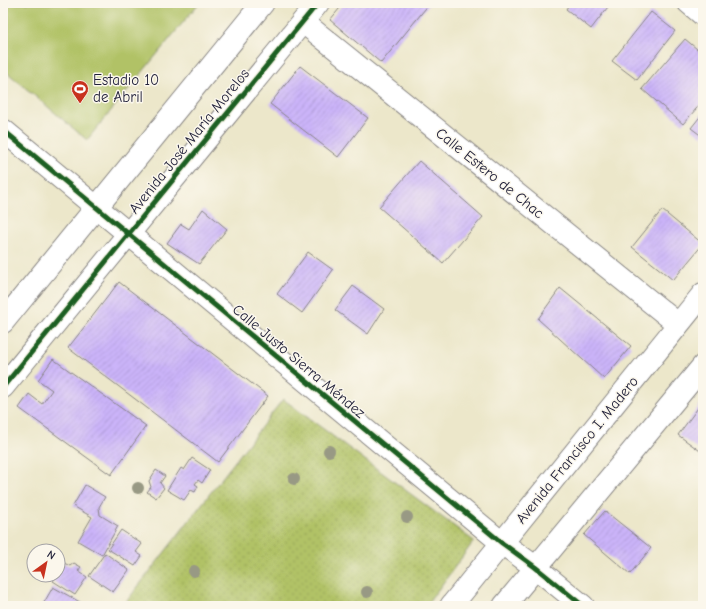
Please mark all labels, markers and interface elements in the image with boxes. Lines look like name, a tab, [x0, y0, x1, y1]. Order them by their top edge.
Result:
street label: Avenida José María Morelos	[125, 65, 253, 217]
place label: Estadio 10 de Abril	[93, 71, 159, 106]
sports icon: Estadio 10 de Abril	[70, 79, 90, 104]
street label: Calle Estero de Chac	[432, 124, 548, 222]
street label: Calle Justo Sierra Méndez	[229, 300, 369, 422]
street label: Avenida Francisco I. Madero	[512, 373, 642, 527]
north arrow	[26, 543, 66, 583]
text: N	[45, 548, 58, 562]

